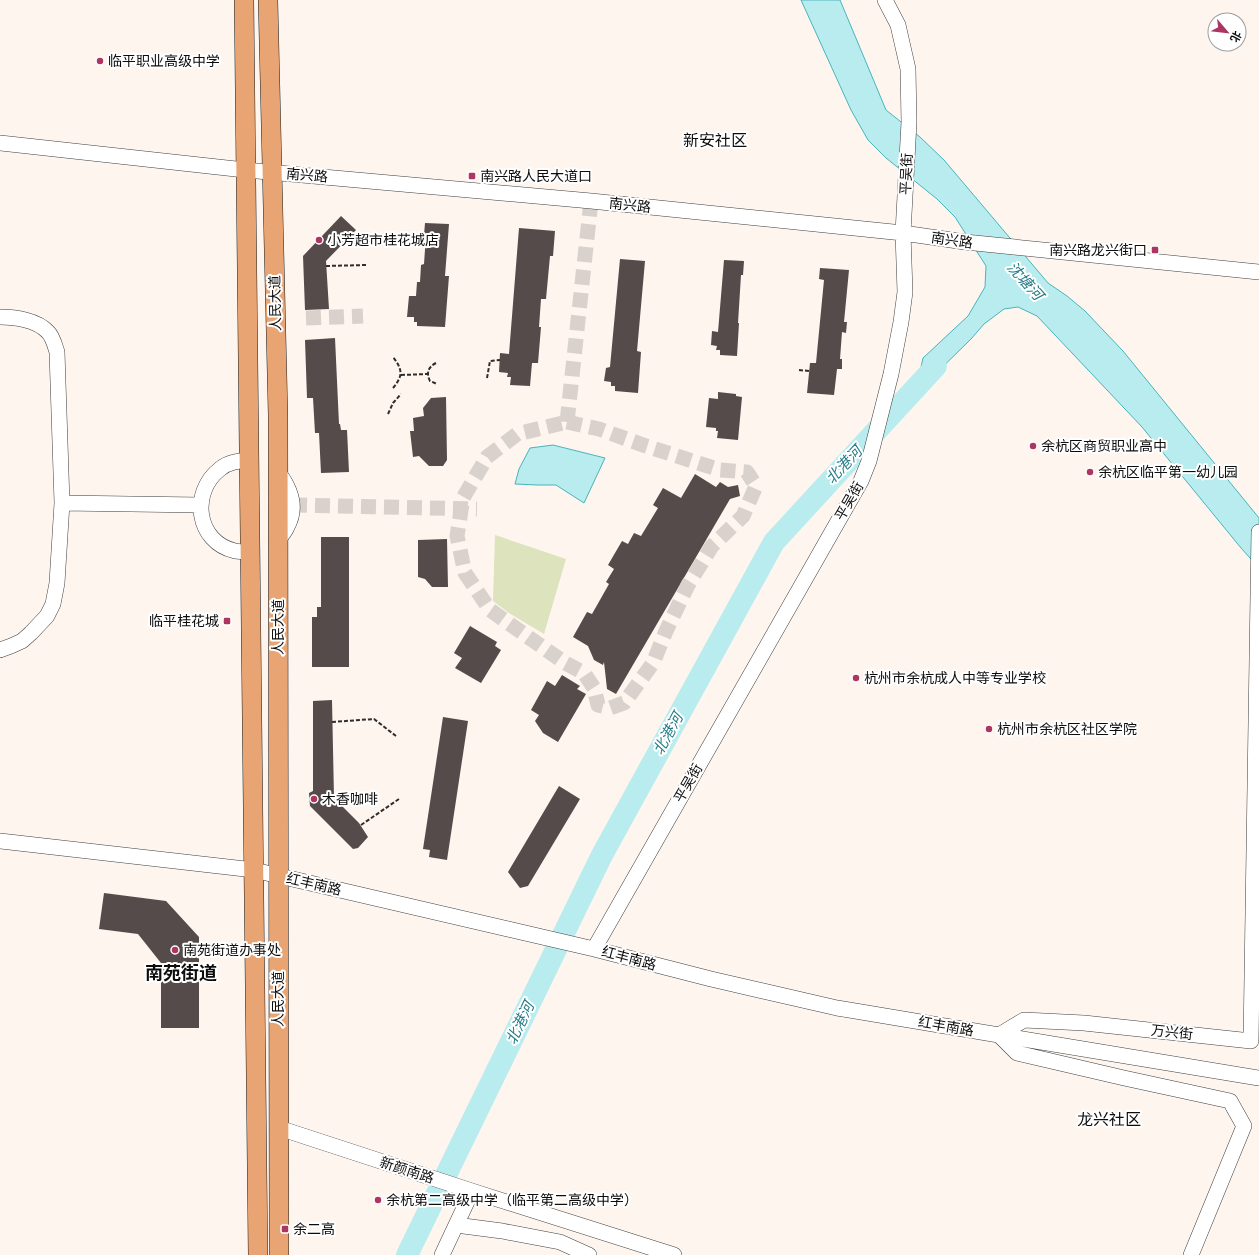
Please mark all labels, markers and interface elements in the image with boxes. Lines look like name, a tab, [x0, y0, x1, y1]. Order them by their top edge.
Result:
north arrow	[1207, 12, 1247, 52]
text: 北	[1225, 28, 1245, 45]
place label: 临平职业高级中学	[108, 51, 220, 72]
marker: 临平职业高级中学	[95, 56, 105, 66]
district label: 新安社区	[683, 129, 747, 153]
street label: 平吴街	[895, 153, 918, 196]
street label: 南兴路	[285, 163, 329, 188]
place label: 南兴路人民大道口	[480, 166, 592, 187]
marker: 南兴路人民大道口	[467, 171, 477, 181]
street label: 南兴路	[608, 193, 652, 218]
street label: 南兴路	[930, 227, 974, 254]
place label: 小芳超市桂花城店	[327, 230, 439, 251]
marker: 小芳超市桂花城店	[314, 235, 324, 245]
place label: 南兴路龙兴街口	[1049, 240, 1147, 261]
marker: 南兴路龙兴街口	[1150, 245, 1160, 255]
water label: 沈塘河	[1001, 257, 1050, 308]
street label: 人民大道	[265, 275, 286, 331]
place label: 余杭区商贸职业高中	[1041, 436, 1167, 457]
water label: 北港河	[821, 439, 870, 490]
marker: 余杭区商贸职业高中	[1028, 441, 1038, 451]
place label: 余杭区临平第一幼儿园	[1098, 462, 1238, 483]
marker: 余杭区临平第一幼儿园	[1085, 467, 1095, 477]
street label: 平吴街	[830, 478, 869, 525]
street label: 人民大道	[268, 599, 289, 655]
place label: 临平桂花城	[149, 611, 219, 632]
marker: 临平桂花城	[222, 616, 232, 626]
place label: 杭州市余杭成人中等专业学校	[864, 668, 1046, 689]
marker: 杭州市余杭成人中等专业学校	[851, 673, 861, 683]
water label: 北港河	[647, 706, 691, 760]
place label: 杭州市余杭区社区学院	[997, 719, 1137, 740]
marker: 杭州市余杭区社区学院	[984, 724, 994, 734]
street label: 平吴街	[669, 760, 708, 807]
place label: 木香咖啡	[322, 789, 378, 810]
marker: 木香咖啡	[309, 794, 319, 804]
street label: 红丰南路	[284, 868, 344, 901]
place label: 南苑街道办事处	[183, 940, 281, 961]
street label: 红丰南路	[599, 941, 659, 976]
marker: 南苑街道办事处	[170, 945, 180, 955]
district label: 南苑街道	[145, 960, 217, 987]
street label: 人民大道	[268, 971, 289, 1027]
water label: 北港河	[500, 995, 542, 1048]
street label: 红丰南路	[917, 1011, 975, 1042]
street label: 万兴街	[1150, 1020, 1194, 1045]
district label: 龙兴社区	[1077, 1108, 1141, 1132]
street label: 新颜南路	[377, 1152, 437, 1189]
place label: 余杭第二高级中学（临平第二高级中学）	[386, 1190, 638, 1211]
marker: 余杭第二高级中学（临平第二高级中学）	[373, 1195, 383, 1205]
place label: 余二高	[293, 1219, 335, 1240]
marker: 余二高	[280, 1224, 290, 1234]

